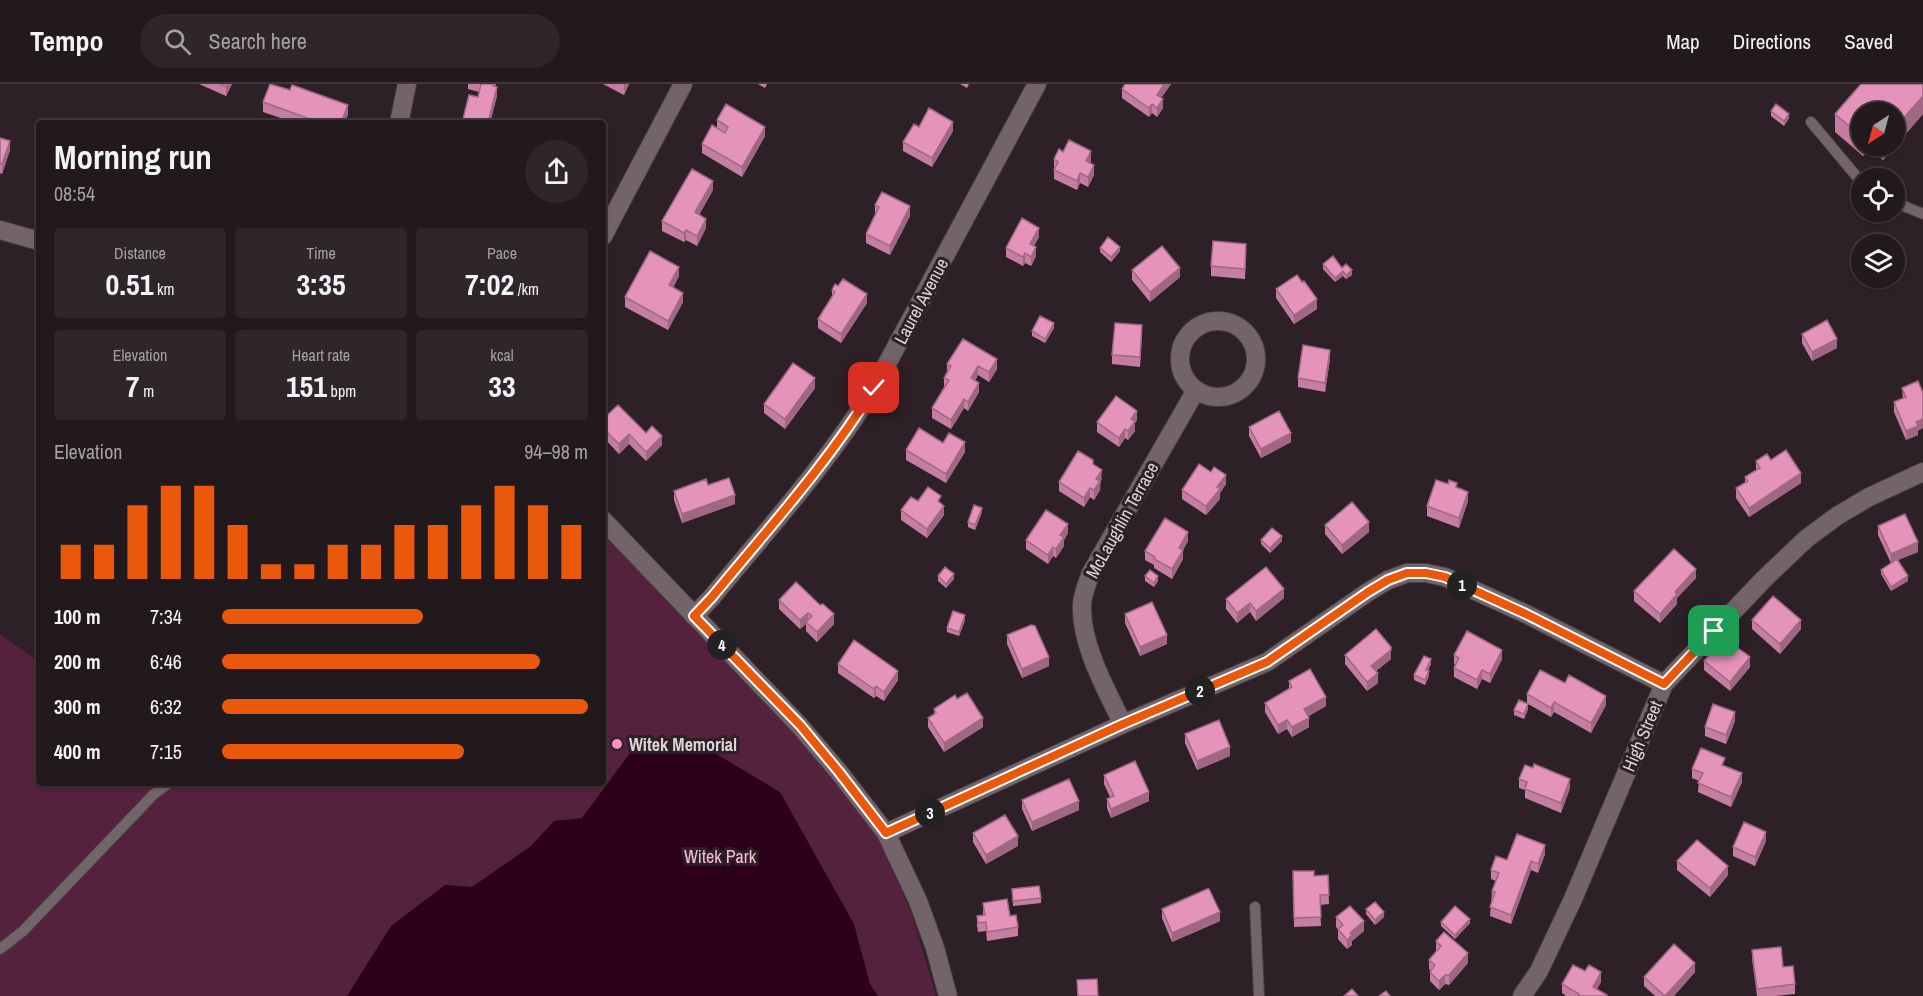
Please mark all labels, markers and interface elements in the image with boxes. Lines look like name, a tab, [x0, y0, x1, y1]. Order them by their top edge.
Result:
search box	[140, 14, 560, 68]
text: Tempo	[30, 22, 104, 60]
icon: search	[161, 25, 194, 58]
text: Search here	[209, 26, 307, 56]
text: Map	[1666, 27, 1700, 56]
text: Directions	[1733, 27, 1811, 56]
text: Saved	[1844, 27, 1893, 56]
north arrow	[1851, 102, 1905, 156]
map controls	[1851, 102, 1905, 288]
text: Morning run	[54, 135, 212, 179]
button: share	[525, 140, 588, 203]
button: locate	[1851, 168, 1905, 222]
text: 08:54	[54, 180, 95, 207]
button: layers	[1851, 234, 1905, 288]
text: Distance	[114, 242, 166, 264]
text: Time	[306, 242, 336, 264]
text: Pace	[487, 242, 517, 264]
street label: Laurel Avenue	[888, 254, 954, 348]
text: 0.51	[105, 264, 153, 304]
text: 3:35	[296, 264, 346, 304]
text: 7:02	[465, 264, 514, 304]
text: km	[153, 278, 175, 300]
text: /km	[514, 278, 539, 300]
text: Elevation	[113, 344, 167, 366]
text: Heart rate	[292, 344, 350, 366]
text: kcal	[490, 344, 514, 366]
pin	[848, 362, 899, 413]
text: 7	[126, 366, 140, 406]
text: 151	[286, 366, 327, 406]
text: 33	[488, 366, 516, 406]
icon: check	[857, 371, 890, 404]
text: m	[140, 380, 154, 402]
text: bpm	[327, 380, 356, 402]
text: Elevation	[54, 438, 122, 465]
text: 94–98 m	[524, 438, 588, 465]
street label: McLaughlin Terrace	[1080, 457, 1164, 583]
pin: 1	[1447, 570, 1477, 600]
text: 1	[1458, 574, 1466, 596]
text: 100 m	[54, 603, 101, 630]
text: 7:34	[150, 603, 182, 630]
pin	[1688, 605, 1739, 656]
icon: arrive	[1697, 614, 1730, 647]
pin: 4	[707, 630, 737, 660]
text: 4	[718, 634, 726, 656]
text: 200 m	[54, 648, 101, 675]
text: 6:46	[150, 648, 182, 675]
pin: 2	[1185, 676, 1215, 706]
text: 2	[1196, 680, 1204, 702]
text: 300 m	[54, 693, 101, 720]
text: 6:32	[150, 693, 182, 720]
street label: High Street	[1616, 697, 1668, 775]
place label: Witek Memorial	[629, 732, 737, 757]
marker: Witek Memorial	[610, 737, 624, 751]
text: 400 m	[54, 738, 101, 765]
text: 7:15	[150, 738, 182, 765]
pin: 3	[915, 798, 945, 828]
text: 3	[926, 802, 934, 824]
park label: Witek Park	[684, 844, 757, 869]

